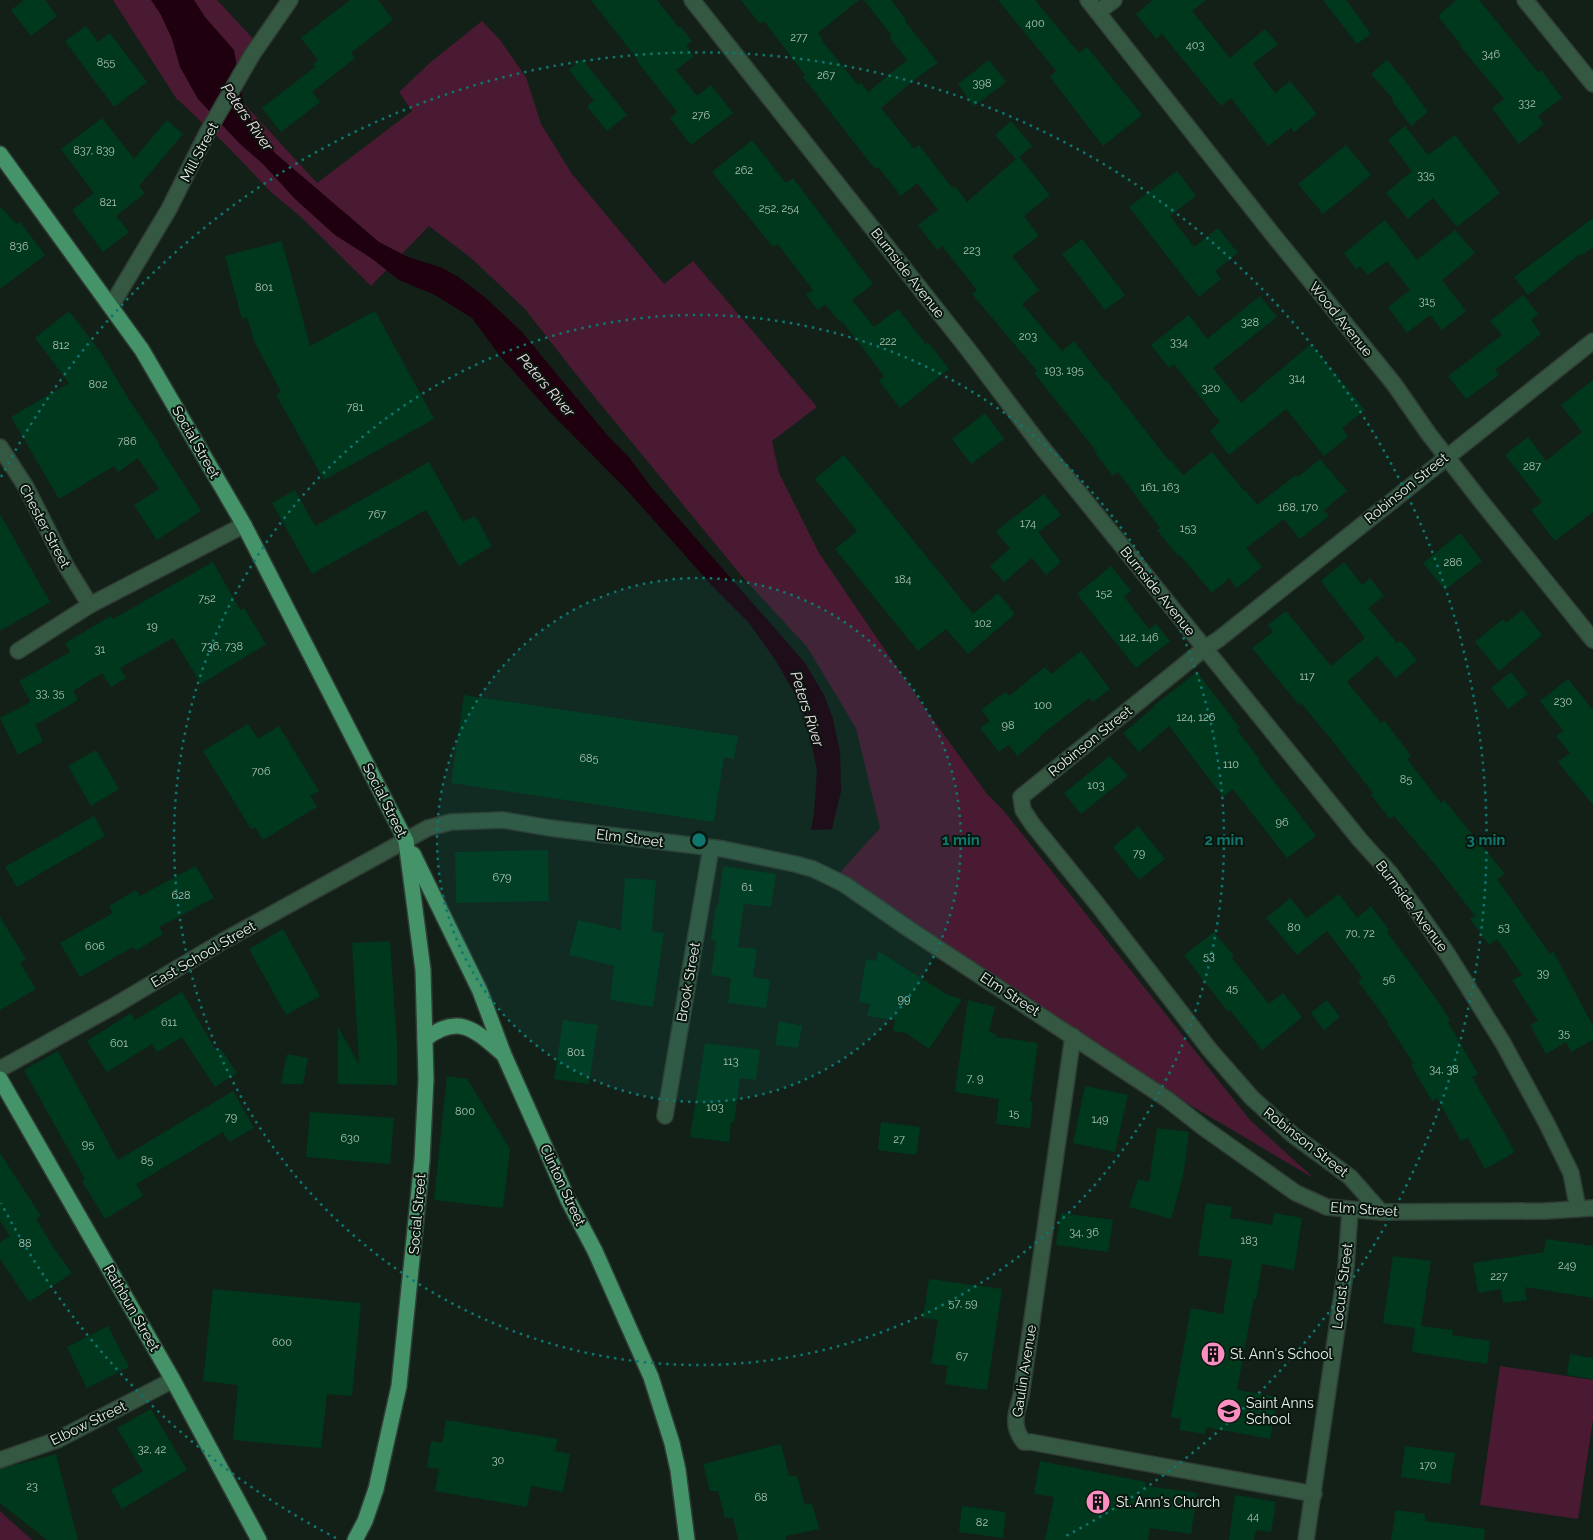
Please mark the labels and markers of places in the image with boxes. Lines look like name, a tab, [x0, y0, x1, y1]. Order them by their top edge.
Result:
centre of rings	[690, 831, 708, 849]
building icon: St. Ann's School	[1200, 1341, 1226, 1367]
place label: St. Ann's School	[1230, 1346, 1332, 1362]
place label: Saint Anns School	[1246, 1395, 1314, 1427]
school or university icon: Saint Anns School	[1216, 1398, 1242, 1424]
building icon: St. Ann's Church	[1085, 1489, 1111, 1515]
place label: St. Ann's Church	[1116, 1494, 1220, 1510]

